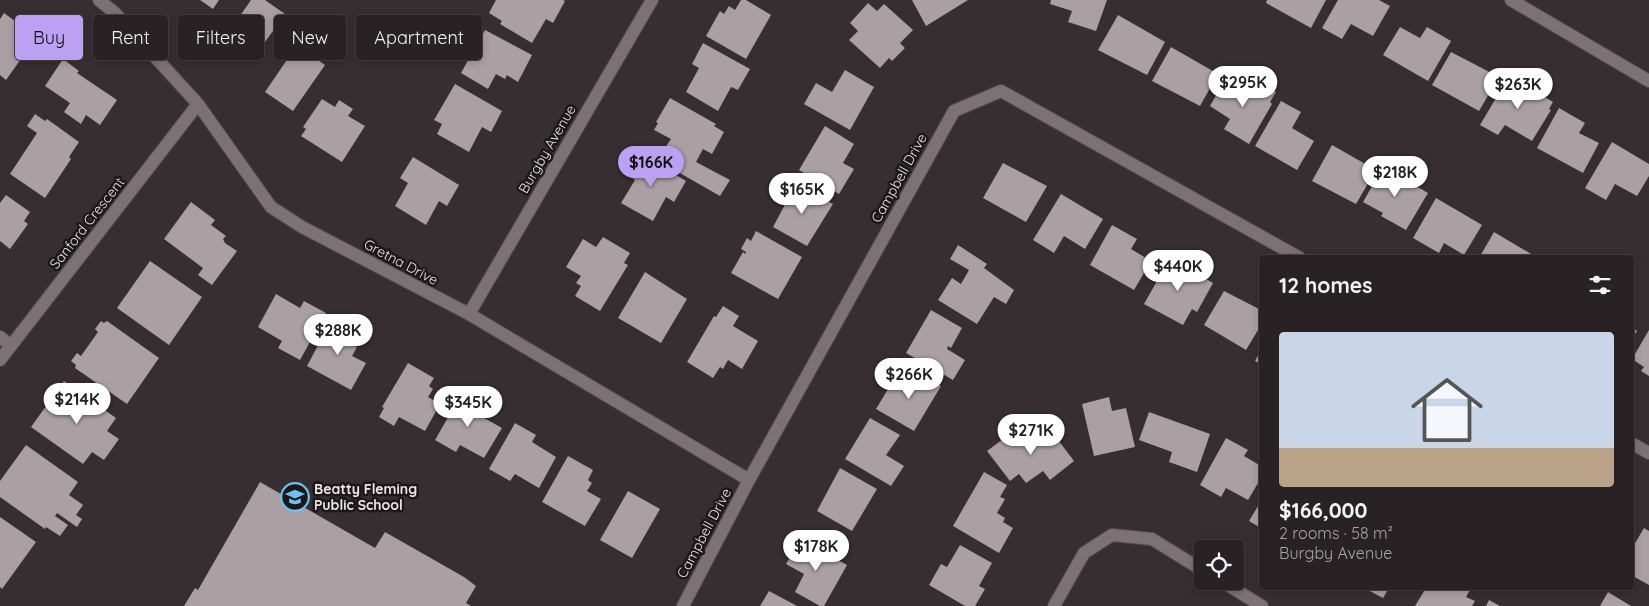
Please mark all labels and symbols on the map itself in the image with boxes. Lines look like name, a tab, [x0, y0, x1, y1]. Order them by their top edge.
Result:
pin: $295K	[1208, 66, 1278, 108]
pin: $263K	[1483, 68, 1553, 110]
street label: Burgby Avenue	[514, 101, 580, 196]
street label: Campbell Drive	[867, 130, 931, 226]
pin: $166K	[616, 146, 686, 188]
pin: $218K	[1360, 156, 1430, 198]
pin: $165K	[767, 172, 837, 215]
street label: Sanford Crescent	[46, 173, 129, 272]
street label: Gretna Drive	[361, 235, 441, 289]
pin: $440K	[1143, 250, 1213, 292]
pin: $288K	[303, 314, 373, 356]
pin: $266K	[874, 358, 944, 400]
pin: $214K	[42, 382, 112, 425]
pin: $345K	[433, 386, 503, 428]
pin: $271K	[996, 414, 1066, 456]
place label: Beatty Fleming Public School	[314, 480, 417, 514]
school or university icon: Beatty Fleming Public School	[280, 482, 310, 512]
street label: Campbell Drive	[673, 485, 735, 581]
pin: $178K	[781, 530, 851, 572]

